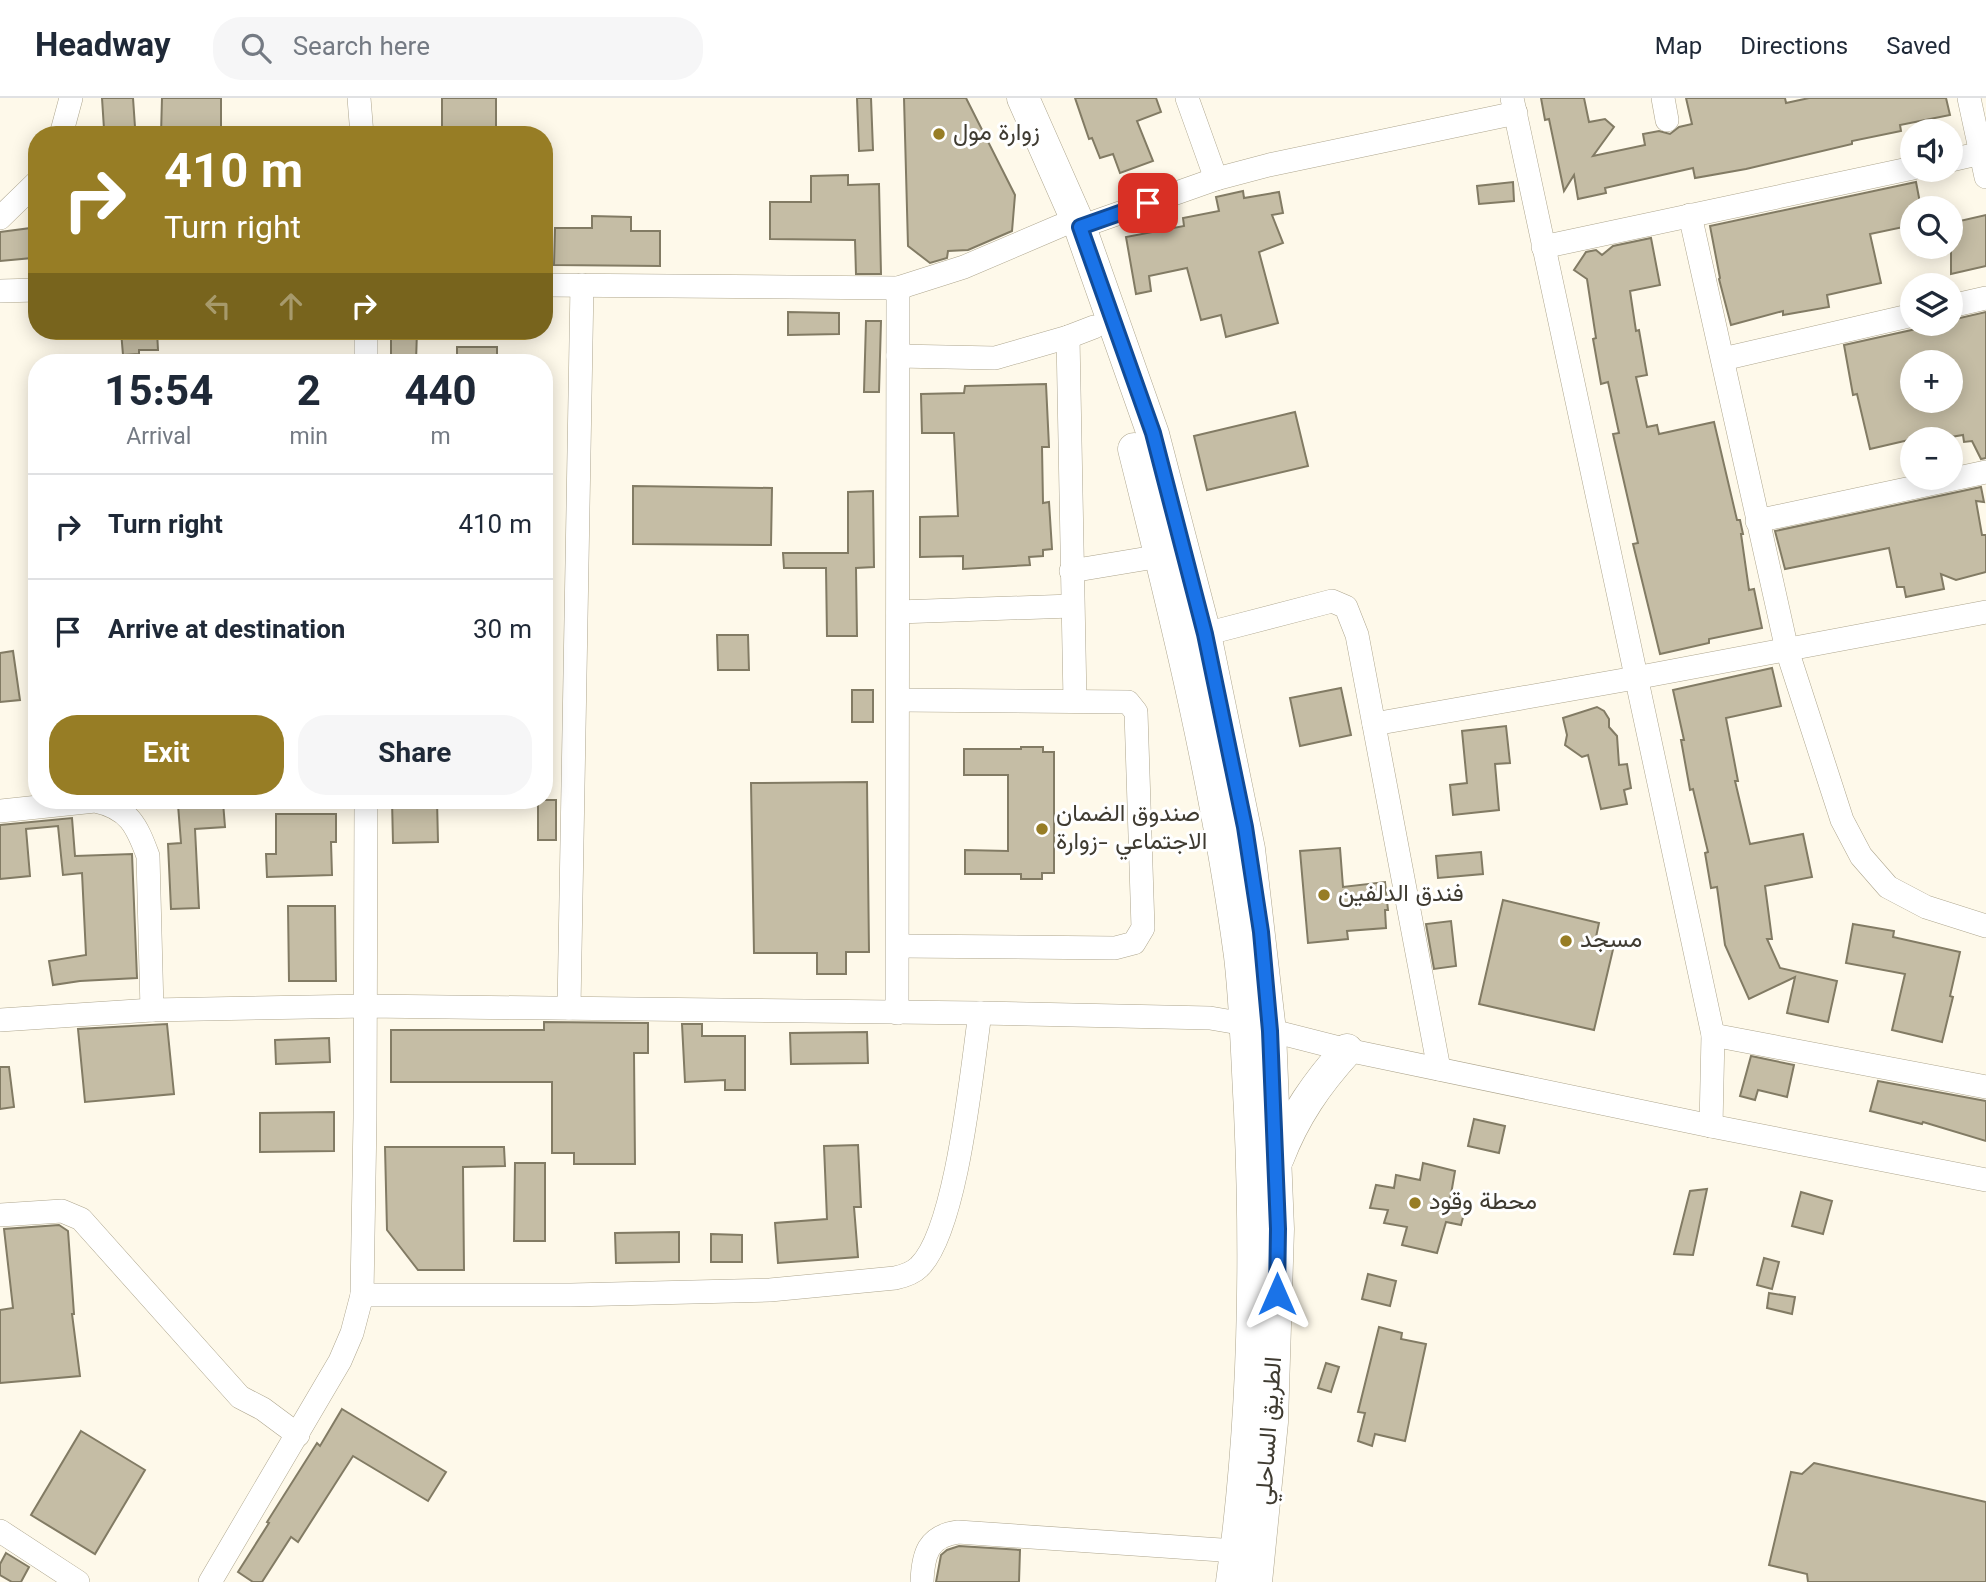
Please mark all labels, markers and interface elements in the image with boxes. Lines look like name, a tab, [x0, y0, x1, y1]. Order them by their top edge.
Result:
search box	[213, 17, 703, 80]
text: Headway	[35, 22, 171, 74]
text: Search here	[293, 28, 430, 69]
icon: search	[237, 29, 275, 67]
text: Map	[1655, 29, 1702, 67]
text: Directions	[1740, 29, 1848, 67]
text: Saved	[1886, 29, 1951, 67]
place label: زوارة مول	[953, 115, 1040, 153]
map controls	[1900, 119, 1963, 490]
button: sound	[1900, 119, 1963, 182]
marker: زوارة مول	[931, 126, 947, 142]
text: 410 m	[164, 137, 303, 213]
icon: right	[49, 154, 140, 245]
pin	[1118, 173, 1178, 233]
icon: arrive	[1129, 184, 1167, 222]
button: search	[1900, 196, 1963, 259]
text: Turn right	[164, 205, 301, 255]
button: layers	[1900, 273, 1963, 336]
icon: left	[199, 287, 237, 325]
icon: ahead	[272, 287, 310, 325]
icon: right	[345, 287, 383, 325]
button: +	[1900, 350, 1963, 413]
text: 15:54	[104, 362, 213, 428]
text: 2	[297, 362, 321, 428]
text: 440	[404, 362, 477, 428]
text: Arrival	[126, 420, 191, 456]
text: min	[290, 420, 328, 456]
text: m	[430, 420, 451, 456]
button: −	[1900, 427, 1963, 490]
text: Turn right	[108, 506, 223, 547]
text: 410 m	[458, 506, 532, 547]
icon: right	[49, 508, 87, 546]
text: Arrive at destination	[108, 611, 345, 652]
text: 30 m	[473, 611, 532, 652]
icon: arrive	[49, 613, 87, 651]
button: Exit	[49, 715, 284, 795]
button: Share	[298, 715, 532, 795]
place label: صندوق الضمان الاجتماعي -زوارة	[1056, 796, 1207, 862]
marker: صندوق الضمان الاجتماعي -زوارة	[1034, 821, 1050, 837]
place label: فندق الدلفين	[1338, 876, 1464, 914]
marker: فندق الدلفين	[1316, 887, 1332, 903]
place label: مسجد	[1580, 922, 1642, 960]
marker: مسجد	[1558, 933, 1574, 949]
place label: محطة وقود	[1429, 1184, 1537, 1222]
marker: محطة وقود	[1407, 1195, 1423, 1211]
position arrow	[1240, 1257, 1314, 1331]
street label: الطريق الساحلي	[1246, 1356, 1294, 1506]

